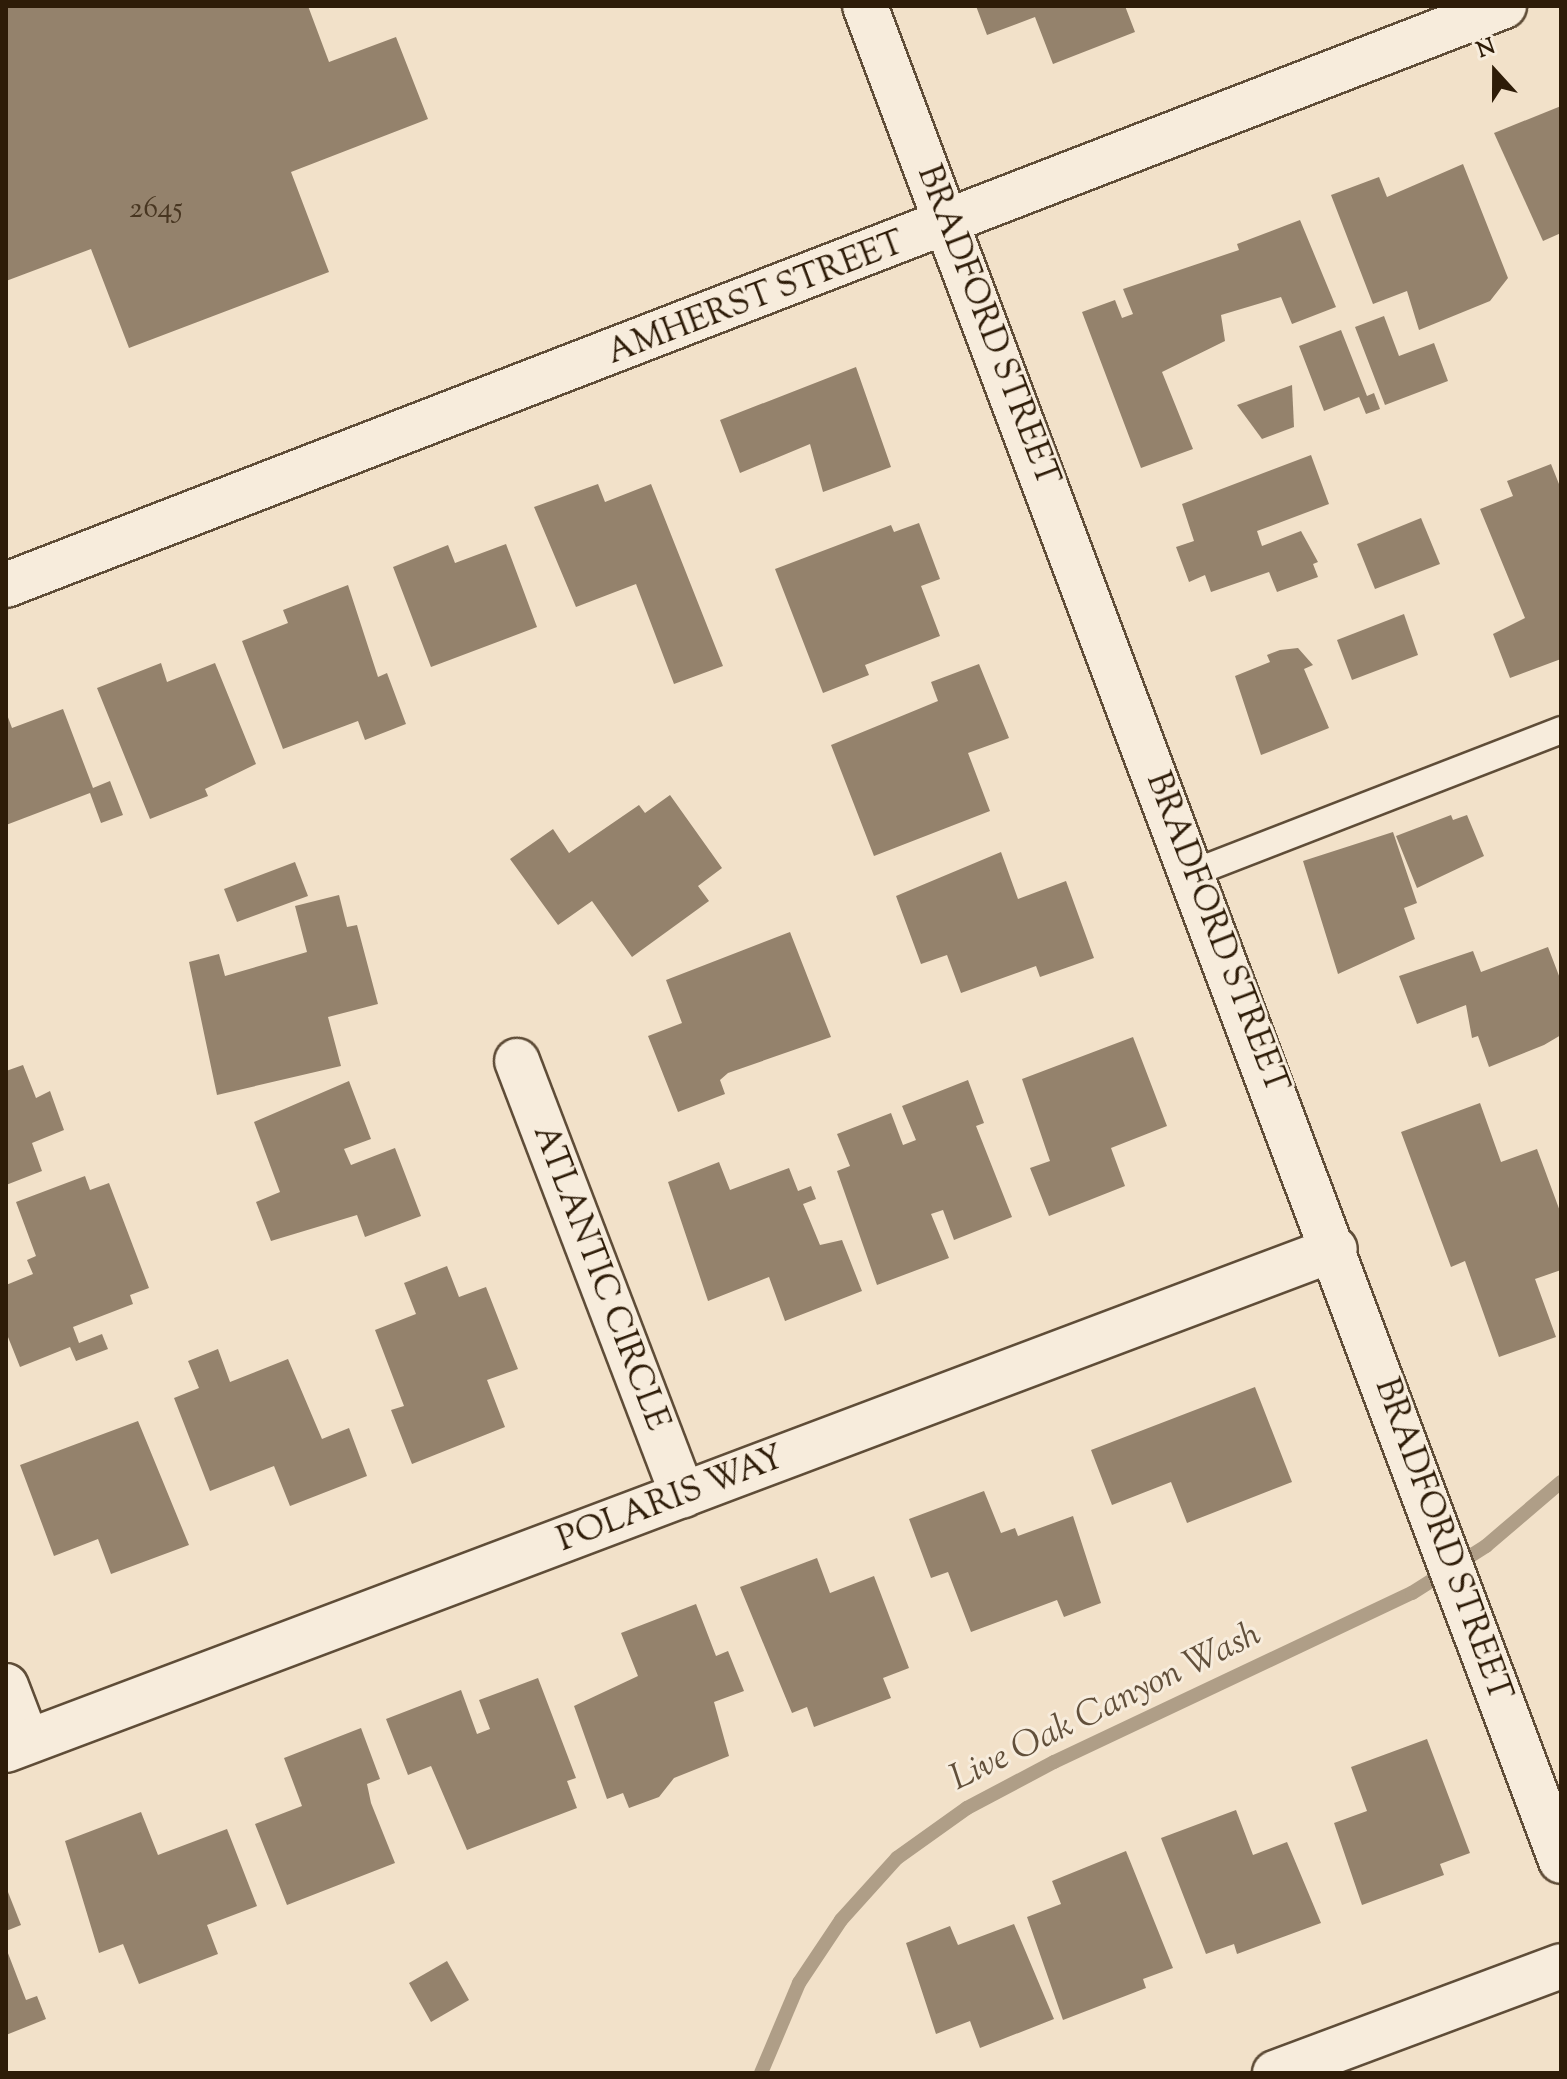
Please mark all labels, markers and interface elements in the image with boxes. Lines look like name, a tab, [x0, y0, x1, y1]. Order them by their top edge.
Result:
north arrow	[1455, 32, 1535, 112]
text: N	[1472, 32, 1500, 68]
street label: BRADFORD STREET	[907, 160, 1067, 492]
house number: 2645	[129, 192, 183, 228]
street label: AMHERST STREET	[602, 223, 910, 375]
street label: BRADFORD STREET	[1136, 767, 1296, 1099]
street label: ATLANTIC CIRCLE	[523, 1119, 677, 1437]
street label: BRADFORD STREET	[1365, 1373, 1519, 1707]
street label: POLARIS WAY	[552, 1438, 790, 1562]
water label: Live Oak Canyon Wash	[944, 1614, 1268, 1802]

